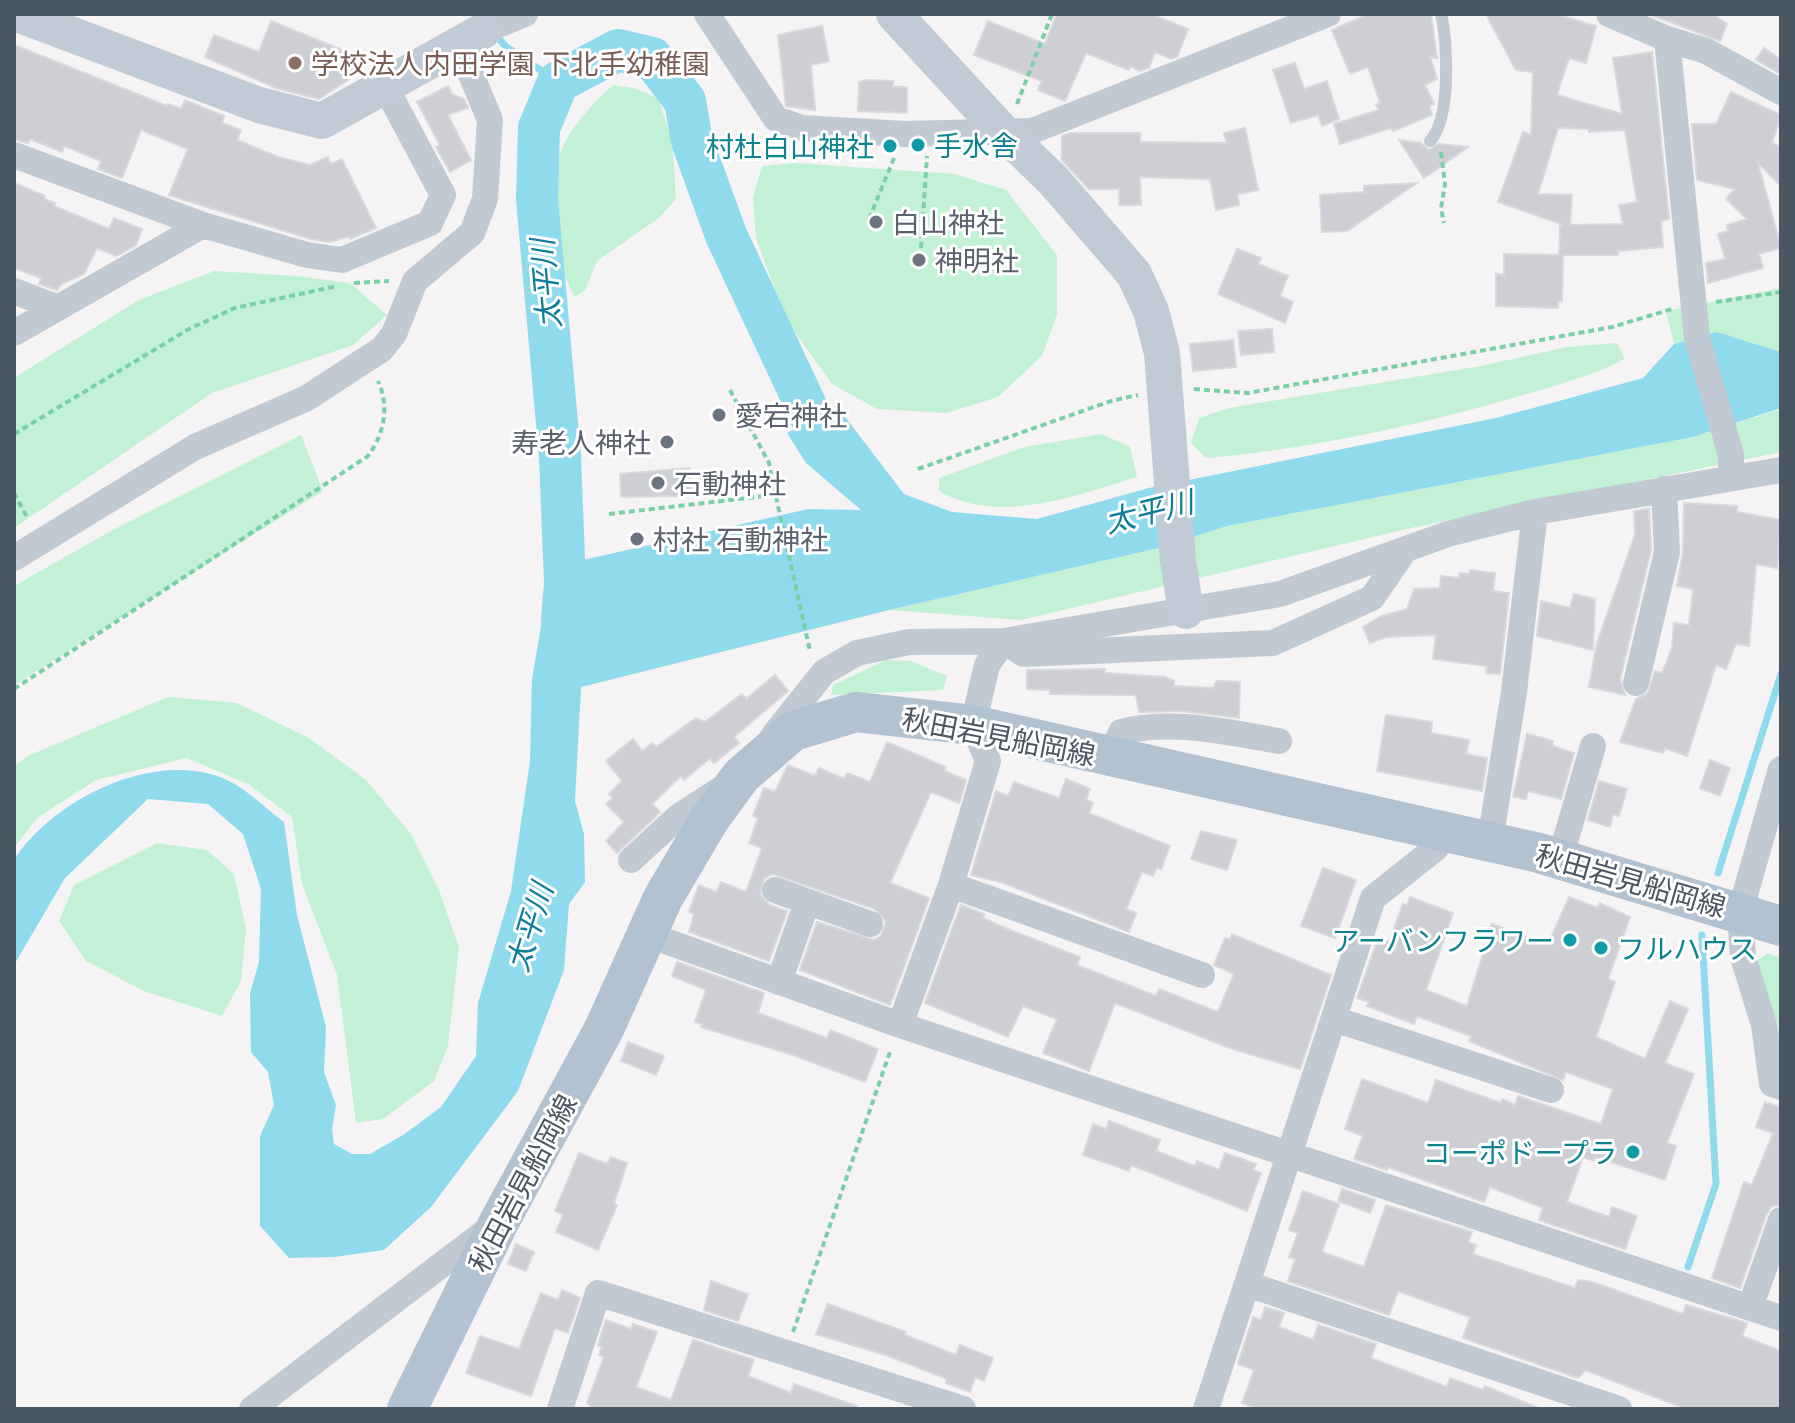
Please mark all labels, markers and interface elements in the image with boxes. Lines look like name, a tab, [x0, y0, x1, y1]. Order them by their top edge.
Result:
place label: 学校法人内田学園 下北手幼稚園	[311, 44, 710, 82]
marker: 学校法人内田学園 下北手幼稚園	[286, 54, 304, 72]
place label: 手水舎	[934, 126, 1018, 164]
place label: 村杜白山神社	[706, 127, 874, 165]
marker: 手水舎	[909, 136, 927, 154]
marker: 村杜白山神社	[881, 137, 899, 155]
place label: 白山神社	[892, 203, 1004, 241]
marker: 白山神社	[867, 213, 885, 231]
water label: 太平川	[520, 234, 569, 331]
place label: 神明社	[935, 241, 1019, 279]
marker: 神明社	[910, 251, 928, 269]
place label: 愛宕神社	[735, 396, 847, 434]
marker: 愛宕神社	[710, 406, 728, 424]
place label: 寿老人神社	[511, 423, 651, 461]
marker: 寿老人神社	[658, 433, 676, 451]
place label: 石動神社	[674, 464, 786, 502]
marker: 石動神社	[649, 474, 667, 492]
water label: 太平川	[1100, 479, 1201, 542]
place label: 村社 石動神社	[653, 520, 828, 558]
marker: 村社 石動神社	[628, 530, 646, 548]
street label: 秋田岩見船岡線	[899, 699, 1099, 773]
street label: 秋田岩見船岡線	[1532, 835, 1730, 925]
water label: 太平川	[496, 875, 563, 976]
place label: アーバンフラワー	[1331, 921, 1554, 959]
place label: フルハウス	[1617, 929, 1757, 967]
marker: アーバンフラワー	[1561, 931, 1579, 949]
marker: フルハウス	[1592, 939, 1610, 957]
street label: 秋田岩見船岡線	[459, 1088, 585, 1278]
place label: コーポドープラ	[1423, 1133, 1617, 1171]
marker: コーポドープラ	[1624, 1143, 1642, 1161]

